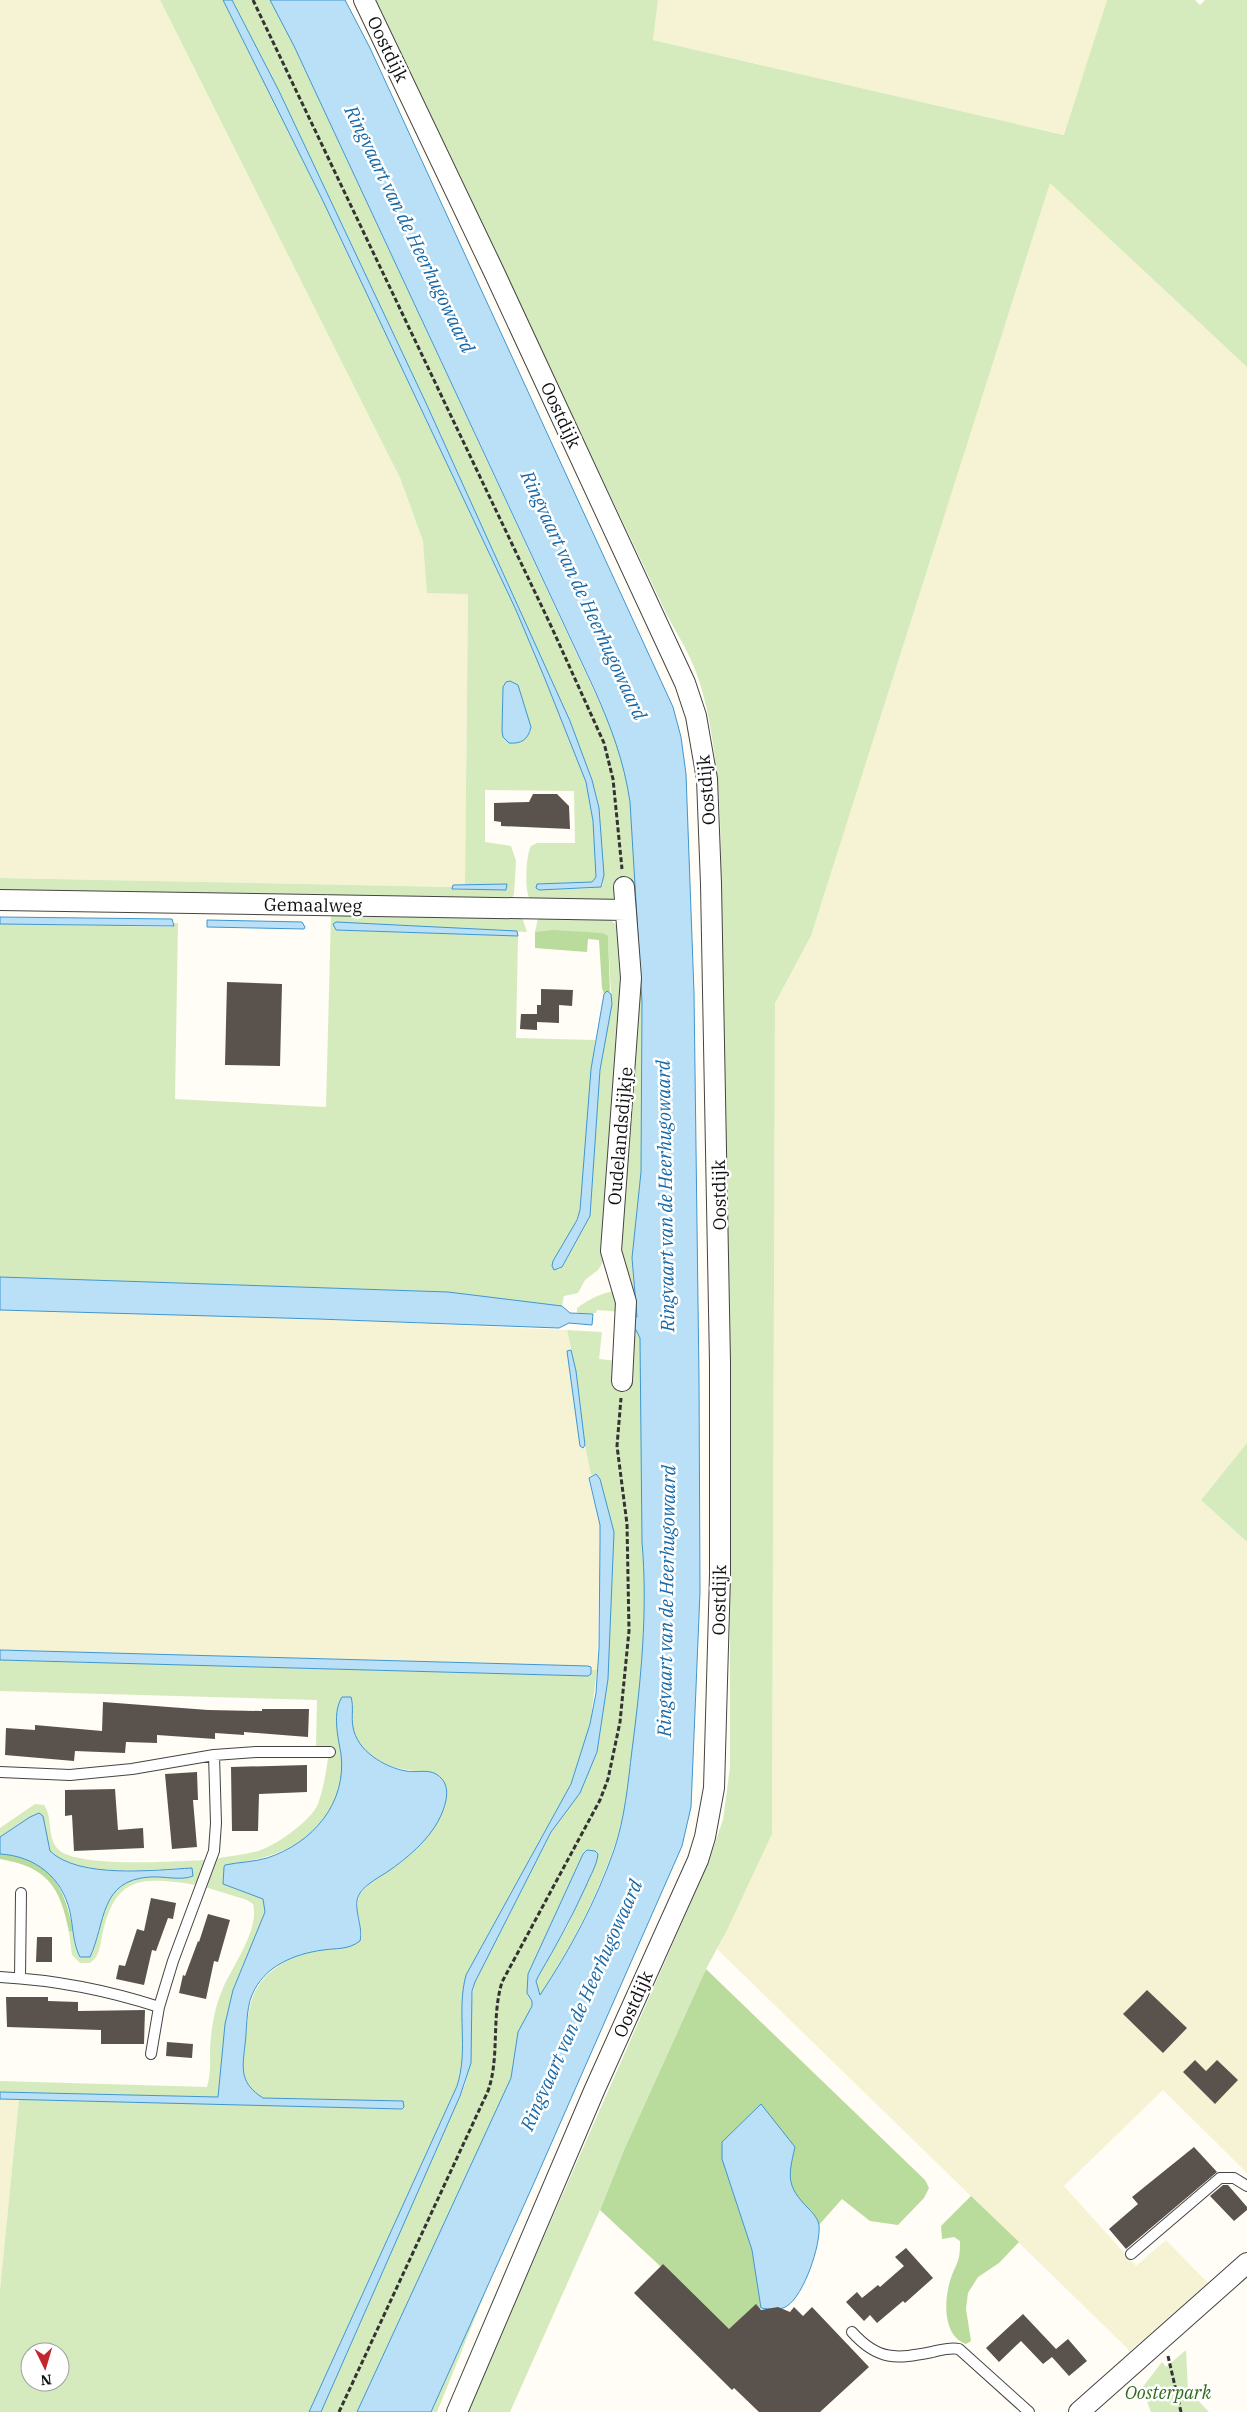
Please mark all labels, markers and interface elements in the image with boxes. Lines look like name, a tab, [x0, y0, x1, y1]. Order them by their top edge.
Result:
street label: Oostdijk	[362, 12, 414, 86]
water label: Ringvaart van de Heerhugowaard	[339, 101, 481, 357]
street label: Oostdijk	[536, 378, 587, 452]
water label: Ringvaart van de Heerhugowaard	[515, 466, 653, 724]
street label: Oostdijk	[691, 753, 721, 826]
street label: Gemaalweg	[264, 893, 362, 917]
water label: Ringvaart van de Heerhugowaard	[651, 1059, 679, 1333]
street label: Oudelandsdijkje	[602, 1066, 638, 1206]
street label: Oostdijk	[707, 1159, 731, 1231]
water label: Ringvaart van de Heerhugowaard	[652, 1464, 680, 1738]
street label: Oostdijk	[707, 1564, 731, 1636]
water label: Ringvaart van de Heerhugowaard	[514, 1875, 648, 2135]
street label: Oostdijk	[608, 1967, 658, 2041]
north arrow	[20, 2342, 70, 2392]
text: N	[40, 2371, 52, 2389]
park label: Oosterpark	[1125, 2381, 1212, 2404]

